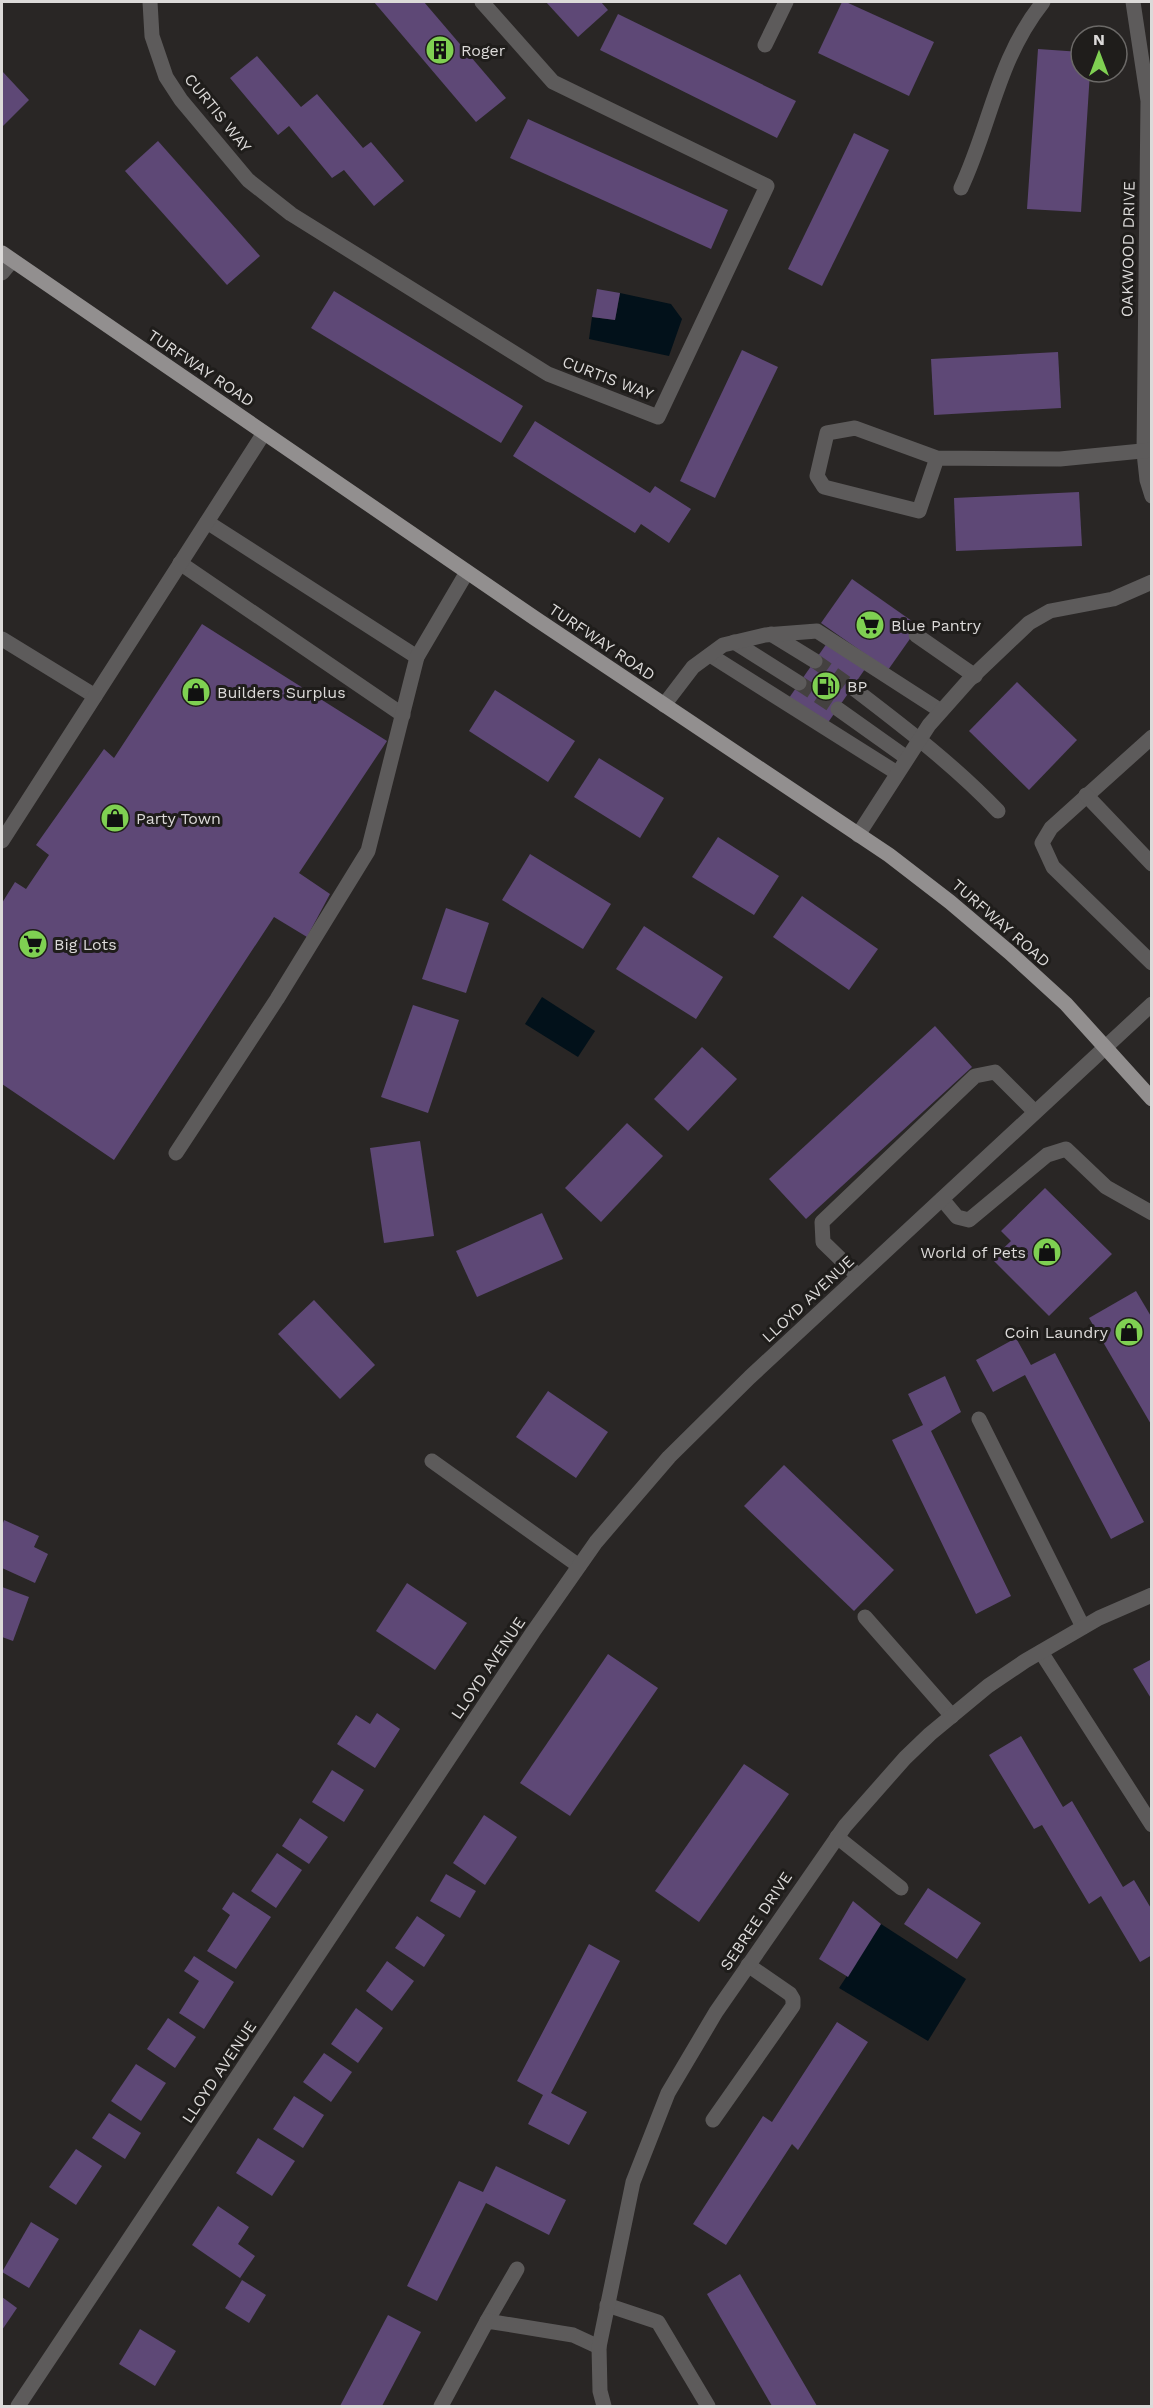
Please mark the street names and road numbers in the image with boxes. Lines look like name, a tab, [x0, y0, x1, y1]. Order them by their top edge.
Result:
street label: CURTIS WAY	[180, 70, 256, 156]
street label: OAKWOOD DRIVE	[1117, 181, 1139, 317]
street label: TURFWAY ROAD	[144, 325, 258, 411]
street label: CURTIS WAY	[560, 352, 656, 404]
street label: TURFWAY ROAD	[545, 599, 659, 685]
street label: TURFWAY ROAD	[948, 875, 1054, 971]
street label: LLOYD AVENUE	[758, 1251, 858, 1347]
street label: LLOYD AVENUE	[447, 1613, 529, 1723]
street label: SEBREE DRIVE	[716, 1868, 796, 1974]
street label: LLOYD AVENUE	[178, 2017, 260, 2127]

